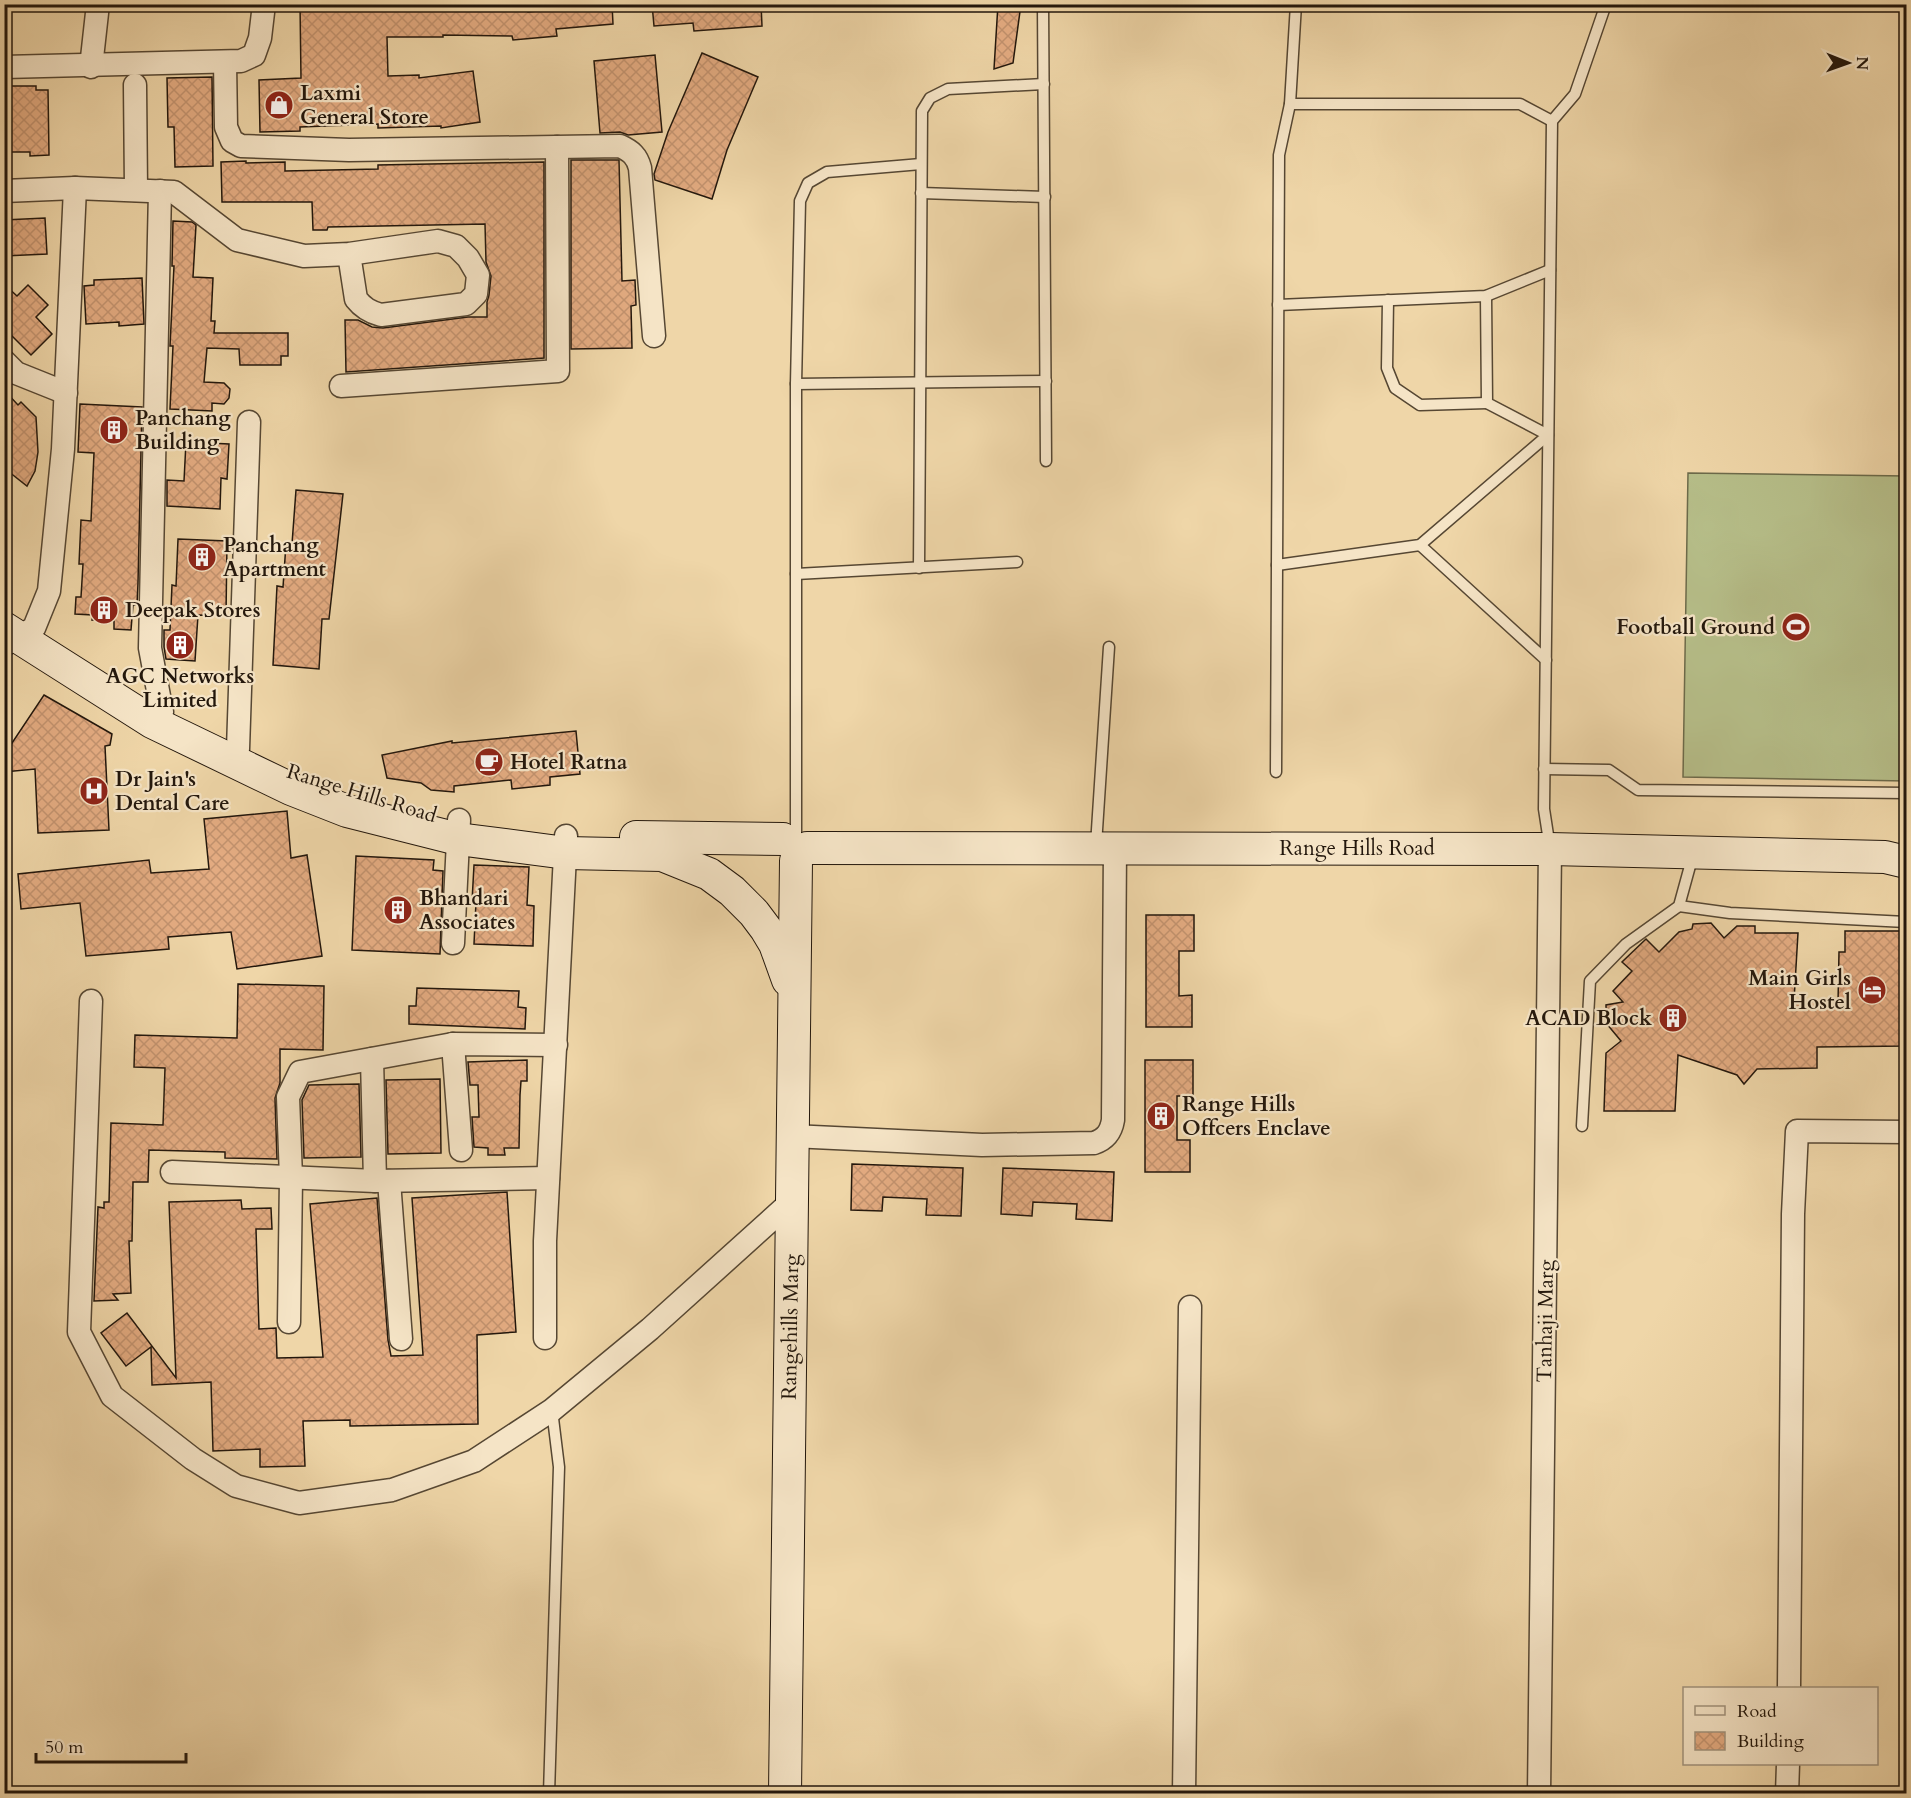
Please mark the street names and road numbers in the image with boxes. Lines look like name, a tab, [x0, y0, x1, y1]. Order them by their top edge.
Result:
street label: Range Hills Road	[283, 757, 440, 830]
street label: Range Hills Road	[1279, 834, 1435, 863]
street label: Rangehills Marg	[775, 1254, 806, 1400]
street label: Tanhaji Marg	[1530, 1259, 1561, 1383]

